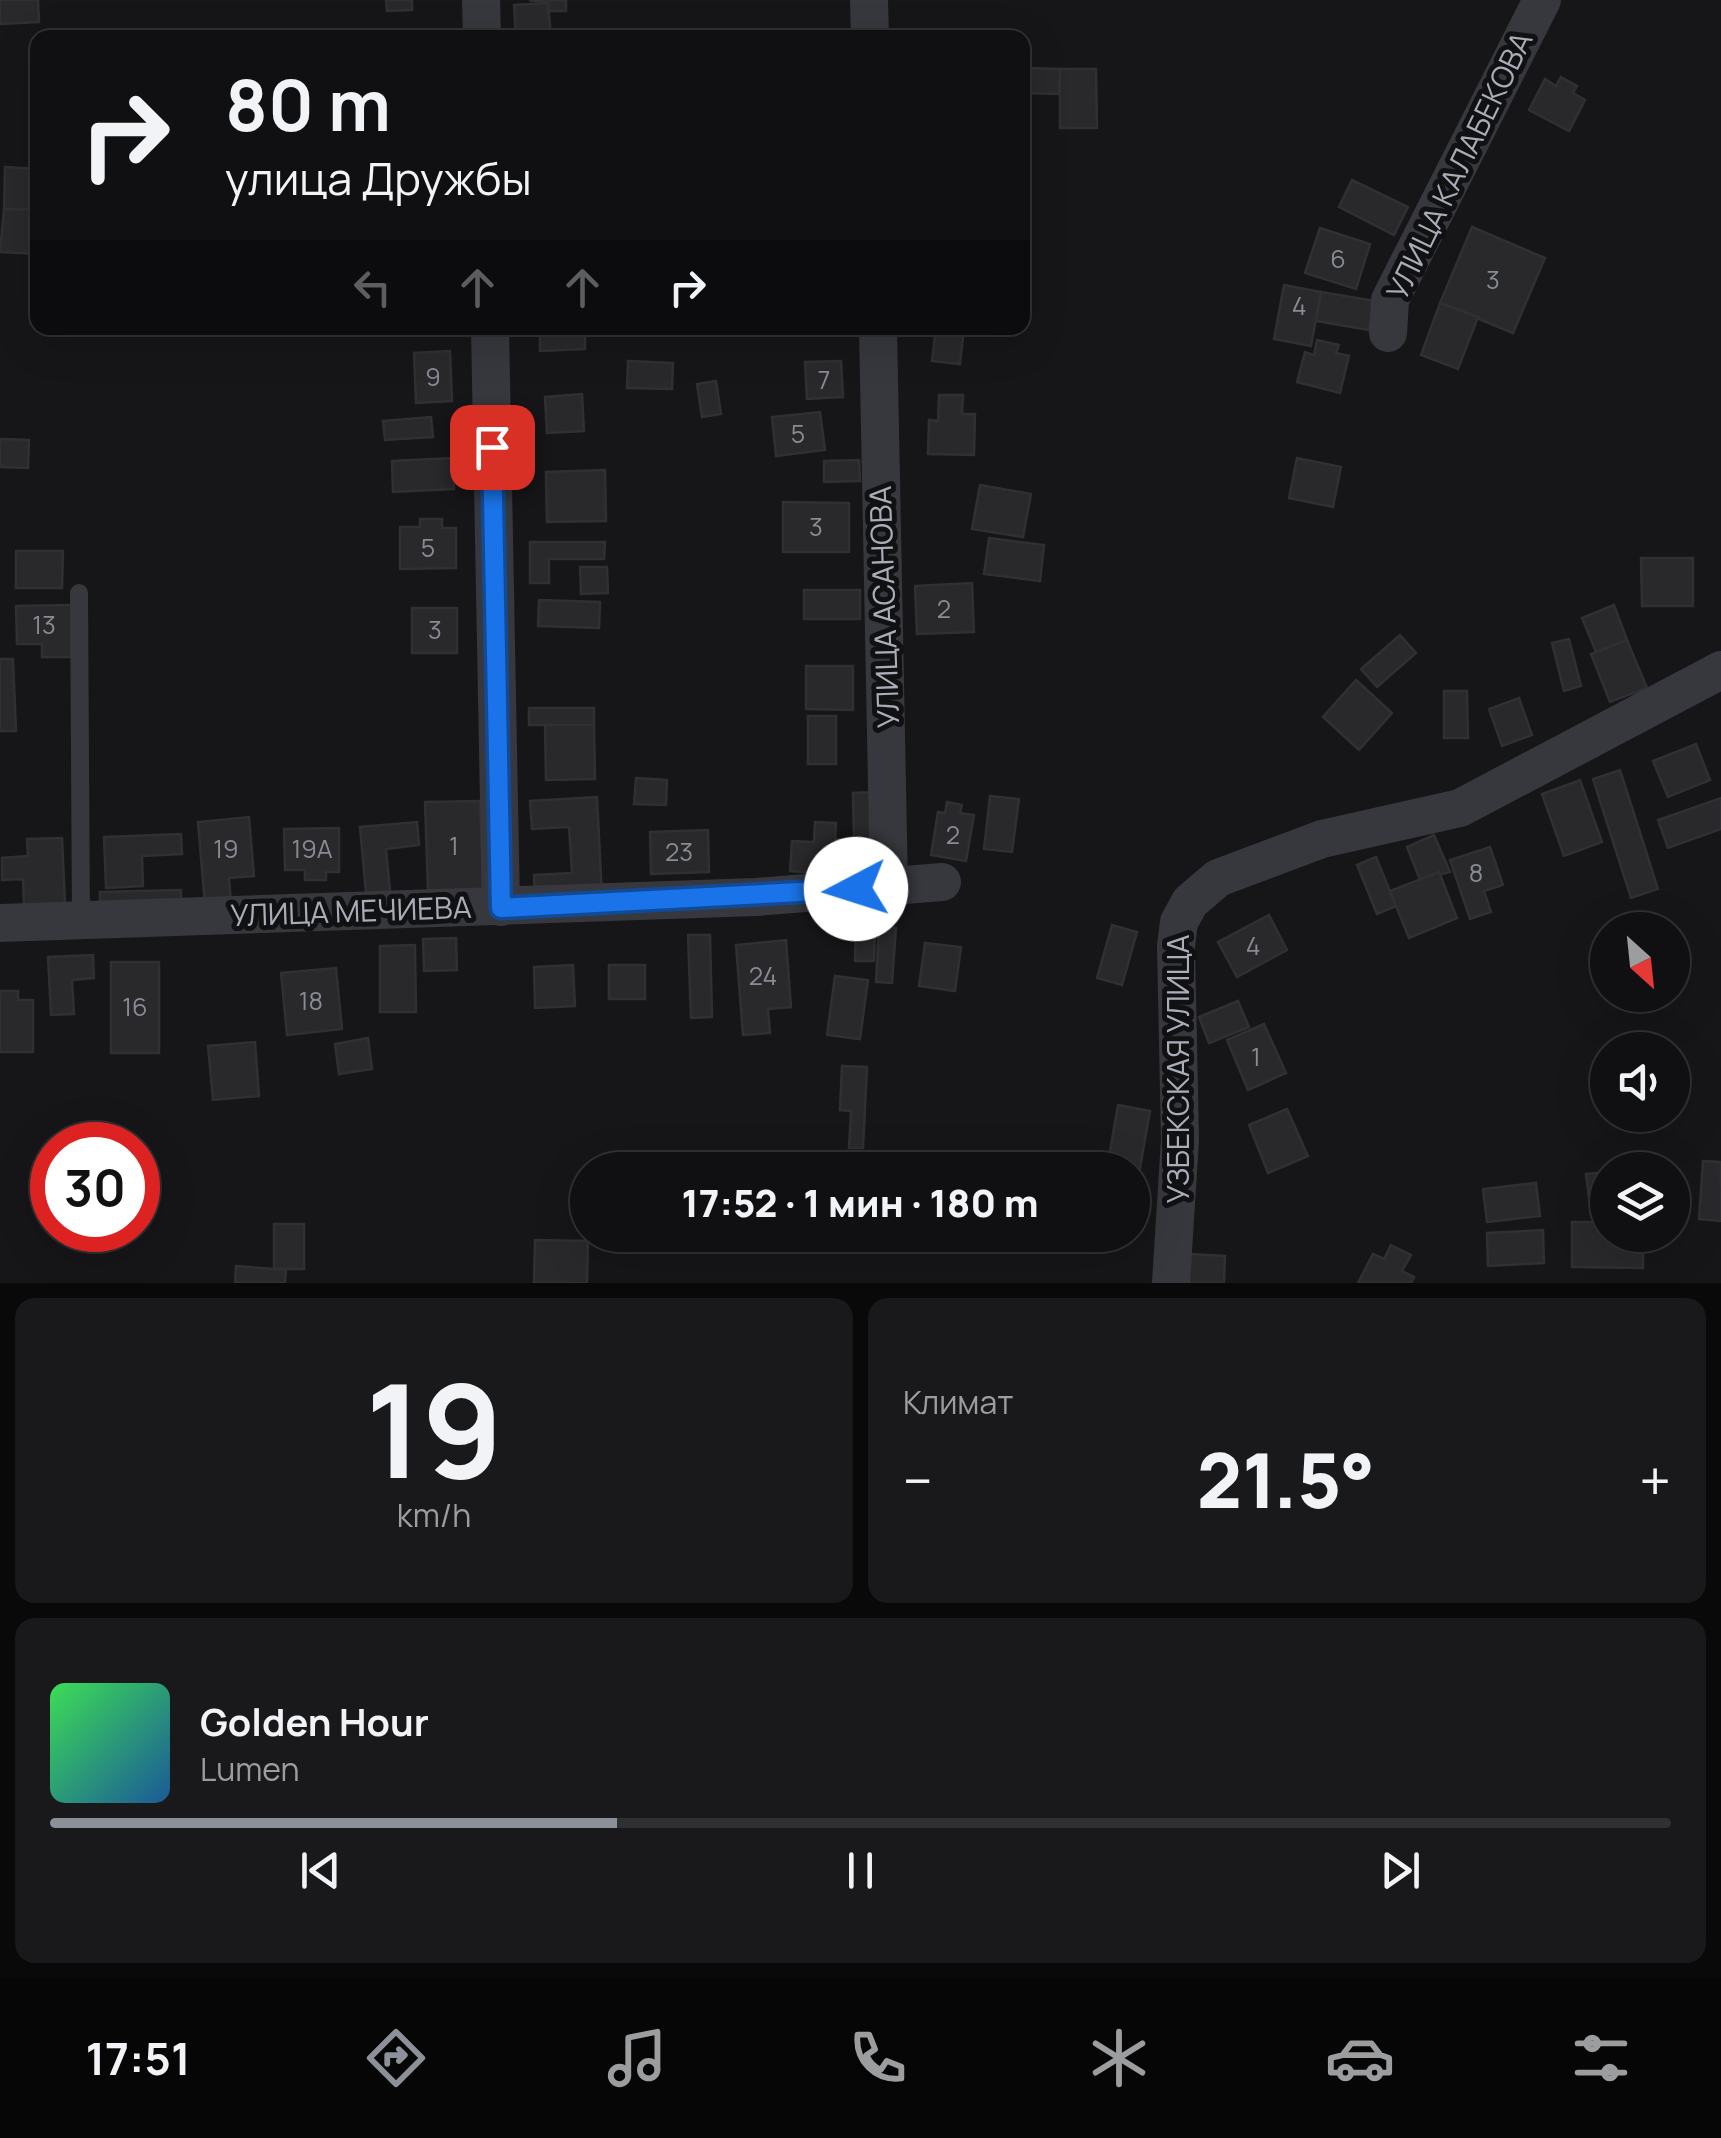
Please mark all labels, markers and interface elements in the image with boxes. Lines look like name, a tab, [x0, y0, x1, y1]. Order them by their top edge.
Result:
street label: УЛИЦА КАЛАБЕКОВА	[1376, 24, 1541, 306]
text: 80 m	[225, 56, 391, 152]
icon: right	[60, 70, 190, 200]
text: улица Дружбы	[225, 147, 532, 209]
house number: 6	[1330, 241, 1346, 276]
icon: left	[345, 260, 400, 315]
icon: ahead	[450, 260, 505, 315]
icon: ahead	[555, 260, 610, 315]
icon: right	[660, 260, 715, 315]
house number: 3	[1486, 262, 1500, 297]
house number: 4	[1292, 288, 1306, 323]
house number: 9	[425, 359, 441, 394]
house number: 7	[818, 362, 830, 397]
pin	[450, 405, 535, 490]
house number: 5	[791, 416, 805, 451]
icon: arrive	[465, 420, 520, 475]
street label: УЛИЦА АСАНОВА	[859, 485, 908, 729]
house number: 3	[809, 509, 823, 544]
house number: 5	[421, 530, 435, 565]
house number: 2	[937, 591, 951, 626]
house number: 13	[32, 607, 56, 642]
house number: 3	[428, 612, 442, 647]
house number: 2	[946, 817, 960, 852]
house number: 1	[449, 828, 459, 863]
house number: 19	[213, 831, 239, 866]
house number: 19А	[291, 831, 333, 866]
house number: 23	[665, 834, 693, 869]
position arrow	[804, 837, 908, 941]
house number: 8	[1469, 855, 1483, 890]
street label: УЛИЦА МЕЧИЕВА	[230, 886, 472, 935]
north arrow	[1590, 912, 1690, 1012]
map controls	[1590, 912, 1690, 1252]
house number: 4	[1246, 928, 1260, 963]
street label: УЗБЕКСКАЯ УЛИЦА	[1157, 934, 1198, 1204]
house number: 24	[749, 958, 777, 993]
house number: 18	[299, 983, 323, 1018]
house number: 16	[122, 989, 148, 1024]
button: sound	[1590, 1032, 1690, 1132]
house number: 1	[1251, 1039, 1261, 1074]
speed limit sign: 30	[30, 1122, 160, 1252]
button: layers	[1590, 1152, 1690, 1252]
text: 17:52 · 1 мин · 180 m	[682, 1176, 1038, 1228]
text: 19	[365, 1339, 503, 1517]
text: Климат	[903, 1380, 1013, 1424]
text: 21.5°	[1197, 1428, 1375, 1531]
text: −	[903, 1442, 933, 1518]
text: +	[1639, 1442, 1671, 1518]
text: km/h	[397, 1493, 471, 1537]
text: Golden Hour	[200, 1695, 429, 1747]
text: Lumen	[200, 1747, 300, 1791]
icon: previous	[293, 1843, 348, 1898]
icon: pause	[833, 1843, 888, 1898]
icon: next	[1373, 1843, 1428, 1898]
icon: directions	[361, 2023, 431, 2093]
icon: music	[602, 2023, 672, 2093]
icon: phone	[843, 2023, 913, 2093]
icon: climate	[1084, 2023, 1154, 2093]
icon: car	[1325, 2023, 1395, 2093]
icon: filters	[1566, 2023, 1636, 2093]
text: 17:51	[85, 2027, 191, 2089]

